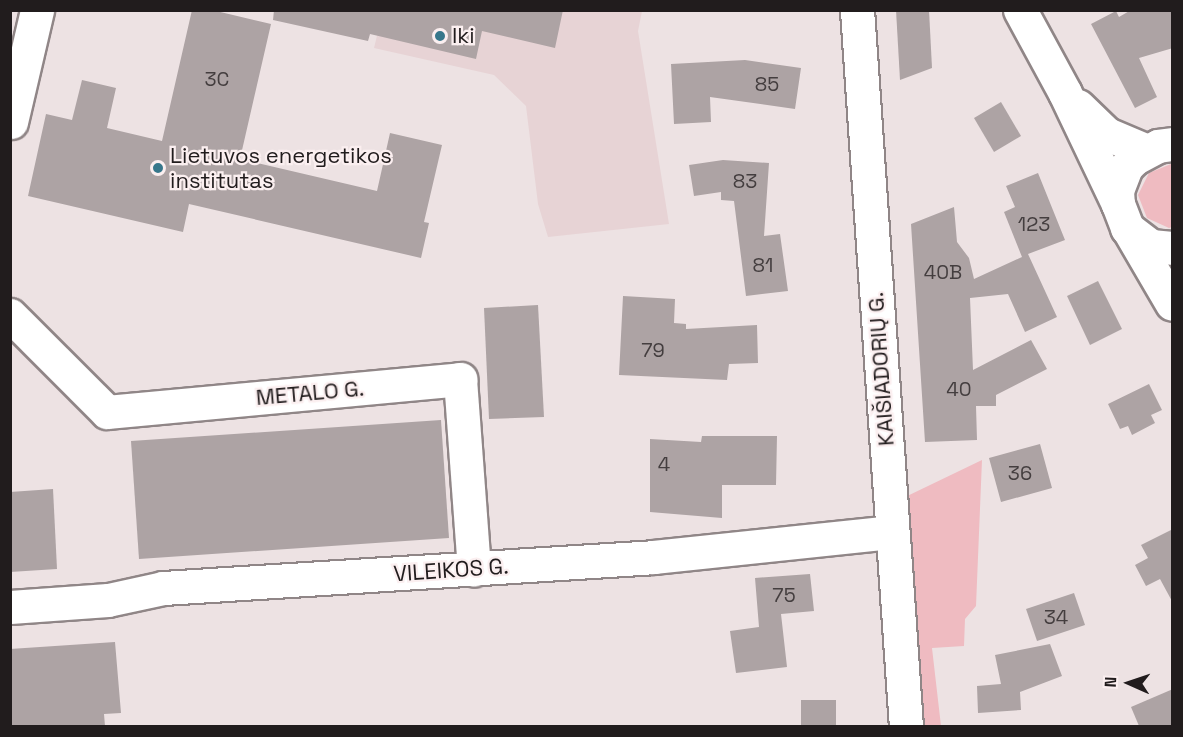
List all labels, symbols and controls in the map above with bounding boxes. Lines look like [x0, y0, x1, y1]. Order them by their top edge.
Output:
place label: Iki [452, 23, 475, 49]
marker: Iki [433, 29, 447, 43]
house number: 3C [205, 67, 229, 91]
house number: 85 [755, 72, 779, 96]
place label: Lietuvos energetikos institutas [170, 142, 392, 194]
marker: Lietuvos energetikos institutas [151, 161, 165, 175]
house number: 83 [733, 169, 757, 193]
house number: 123 [1018, 212, 1050, 236]
house number: 81 [753, 253, 773, 277]
house number: 40B [924, 260, 962, 284]
street label: KAIŠIADORIŲ G. [862, 291, 900, 447]
house number: 79 [641, 338, 665, 362]
street label: METALO G. [255, 375, 365, 411]
house number: 40 [946, 377, 972, 401]
house number: 4 [658, 452, 670, 476]
house number: 36 [1008, 461, 1032, 485]
street label: VILEIKOS G. [392, 553, 510, 587]
house number: 75 [772, 583, 796, 607]
house number: 34 [1044, 605, 1068, 629]
north arrow [1099, 653, 1159, 713]
text: N [1100, 676, 1121, 688]

